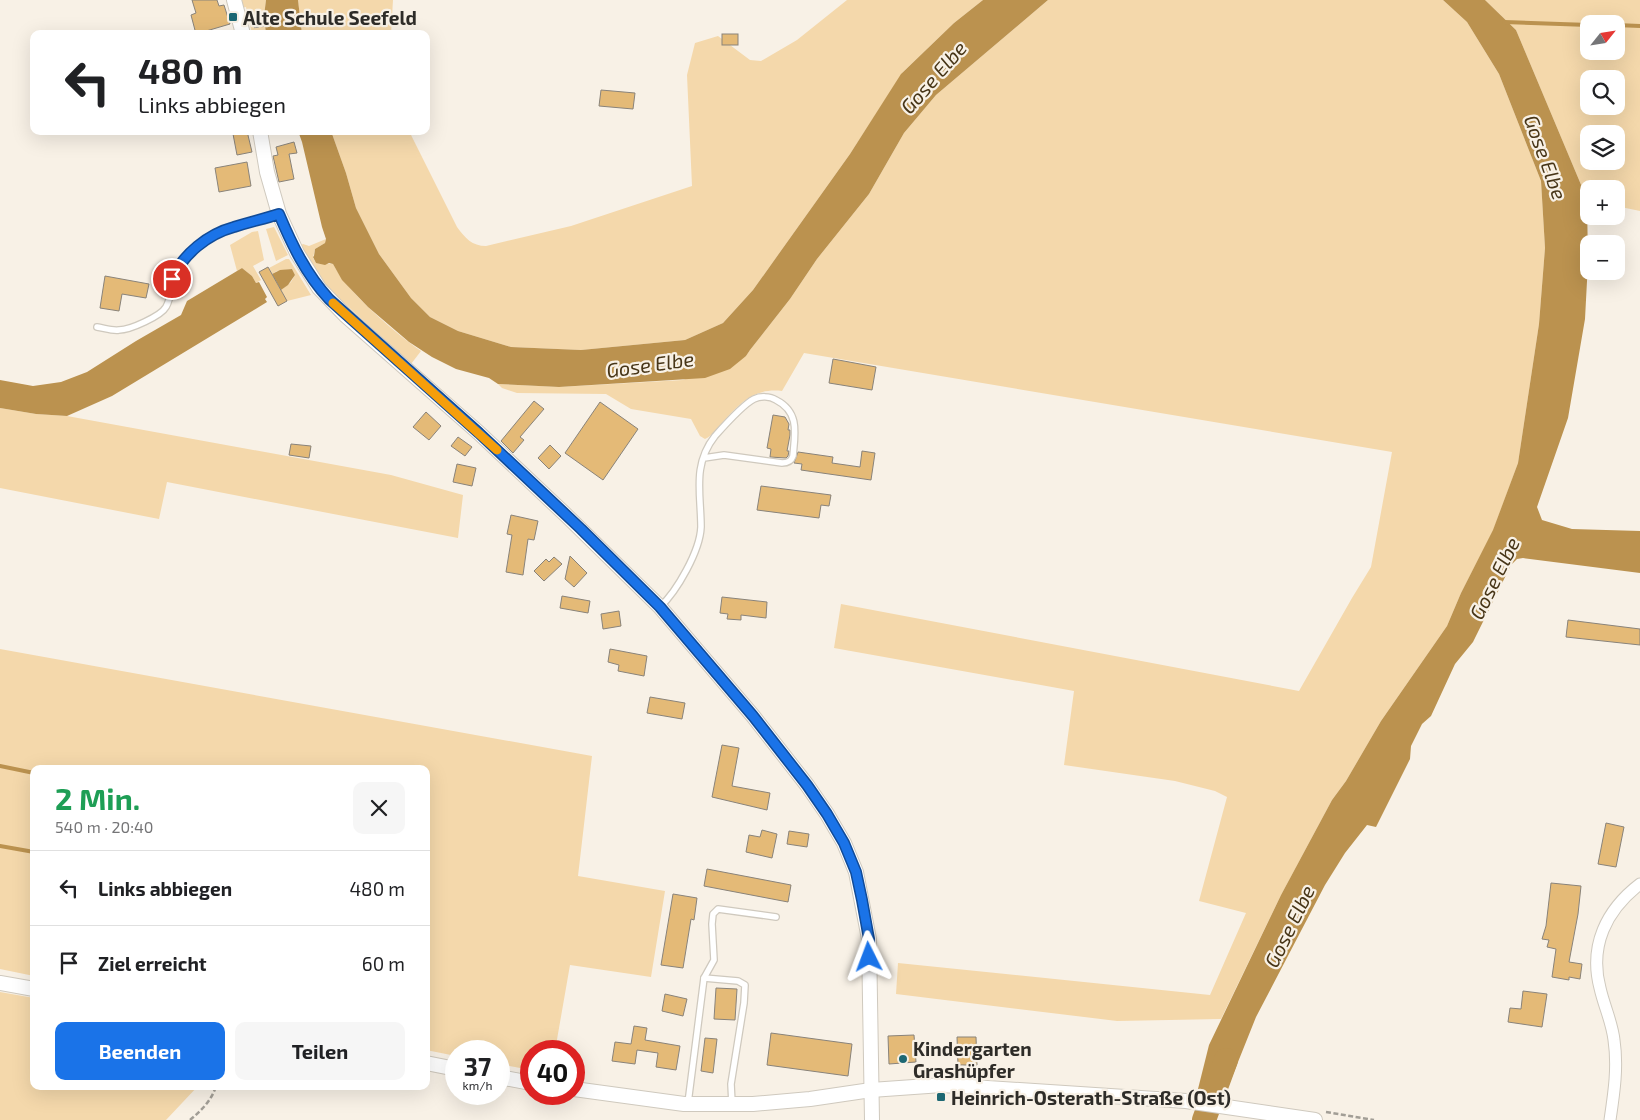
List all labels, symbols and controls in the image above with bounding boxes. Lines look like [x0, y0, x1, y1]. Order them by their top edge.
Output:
place label: Alte Schule Seefeld [243, 6, 417, 29]
marker: Alte Schule Seefeld [227, 11, 239, 23]
north arrow [1580, 15, 1625, 60]
map controls [1580, 15, 1625, 280]
water label: Gose Elbe [895, 36, 971, 118]
text: 480 m [138, 49, 243, 91]
icon: left [55, 50, 120, 115]
button: search [1580, 70, 1625, 115]
text: Links abbiegen [138, 91, 286, 117]
water label: Gose Elbe [1520, 111, 1572, 203]
button: layers [1580, 125, 1625, 170]
button: + [1580, 180, 1625, 225]
button: − [1580, 235, 1625, 280]
pin [151, 258, 193, 300]
icon: arrive [158, 265, 186, 293]
water label: Gose Elbe [605, 346, 696, 382]
water label: Gose Elbe [1464, 533, 1524, 623]
text: 2 Min. [55, 780, 140, 816]
button: close [353, 782, 405, 834]
text: 540 m · 20:40 [55, 817, 153, 836]
icon: left [55, 874, 83, 902]
text: Links abbiegen [98, 877, 232, 900]
text: 480 m [349, 877, 405, 900]
water label: Gose Elbe [1259, 881, 1319, 971]
position arrow [842, 930, 894, 982]
icon: arrive [55, 949, 83, 977]
text: Ziel erreicht [98, 952, 207, 975]
text: 60 m [362, 952, 405, 975]
button: Beenden [55, 1022, 225, 1080]
button: Teilen [235, 1022, 405, 1080]
place label: Kindergarten Grashüpfer [913, 1037, 1032, 1082]
speed limit sign: 40 [520, 1040, 585, 1105]
text: 37 [464, 1051, 491, 1081]
marker: Kindergarten Grashüpfer [897, 1053, 909, 1065]
text: km/h [463, 1078, 492, 1092]
place label: Heinrich-Osterath-Straße (Ost) [951, 1086, 1231, 1109]
marker: Heinrich-Osterath-Straße (Ost) [935, 1091, 947, 1103]

